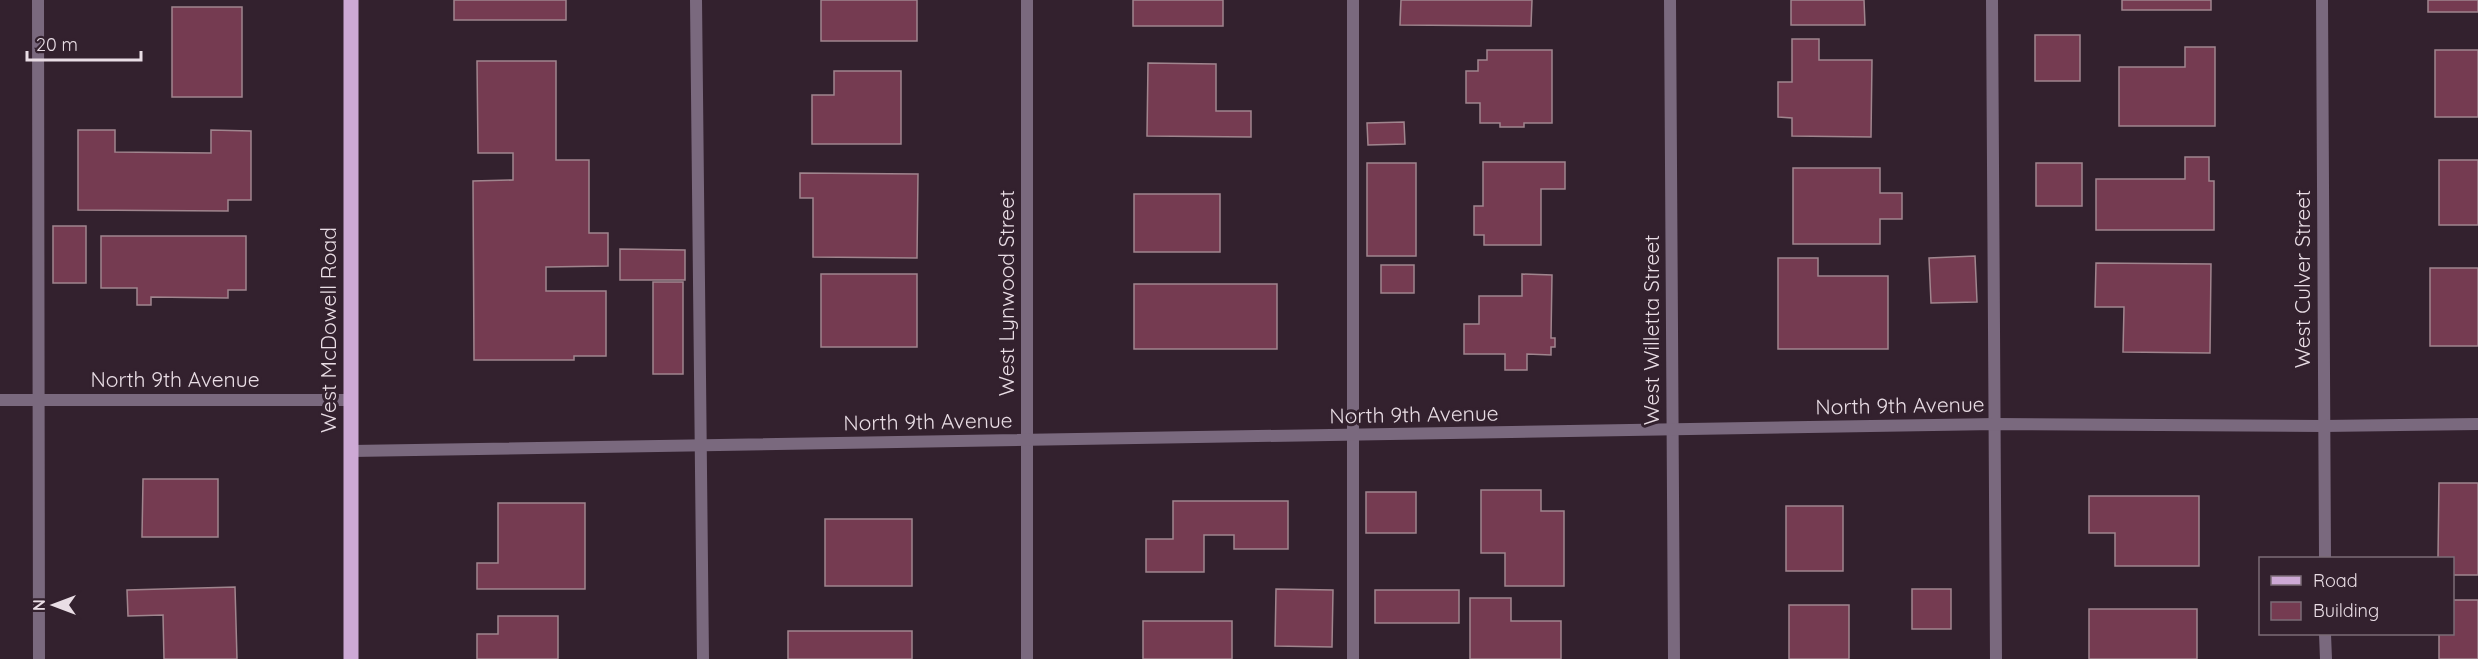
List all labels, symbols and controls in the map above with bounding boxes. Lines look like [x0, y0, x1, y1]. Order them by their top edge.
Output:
scale bar [27, 24, 141, 62]
text: 20 m [36, 33, 78, 56]
street label: West Lynwood Street [993, 190, 1019, 396]
street label: West Culver Street [2289, 190, 2315, 368]
street label: West McDowell Road [315, 227, 341, 433]
street label: West Willetta Street [1638, 235, 1664, 425]
street label: North 9th Avenue [90, 366, 260, 392]
street label: North 9th Avenue [1815, 391, 1985, 419]
street label: North 9th Avenue [1329, 400, 1499, 428]
street label: North 9th Avenue [843, 407, 1013, 435]
legend [2259, 557, 2454, 635]
text: Road [2313, 569, 2358, 592]
north arrow [24, 575, 84, 635]
text: N [29, 599, 49, 611]
text: Building [2313, 599, 2379, 622]

